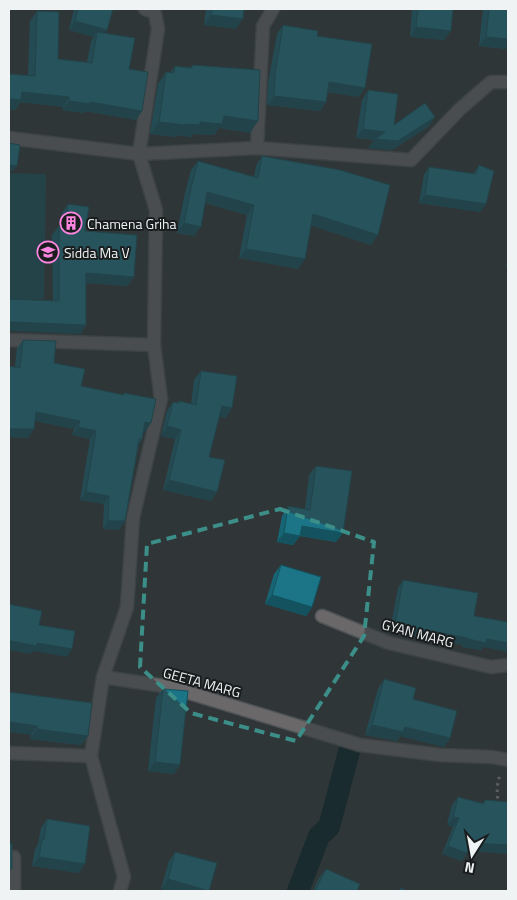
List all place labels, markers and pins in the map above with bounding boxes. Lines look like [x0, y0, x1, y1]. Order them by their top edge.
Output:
building icon: Chamena Griha [59, 211, 83, 235]
place label: Chamena Griha [87, 213, 177, 234]
school or university icon: Sidda Ma V [36, 240, 60, 264]
place label: Sidda Ma V [64, 242, 130, 263]

